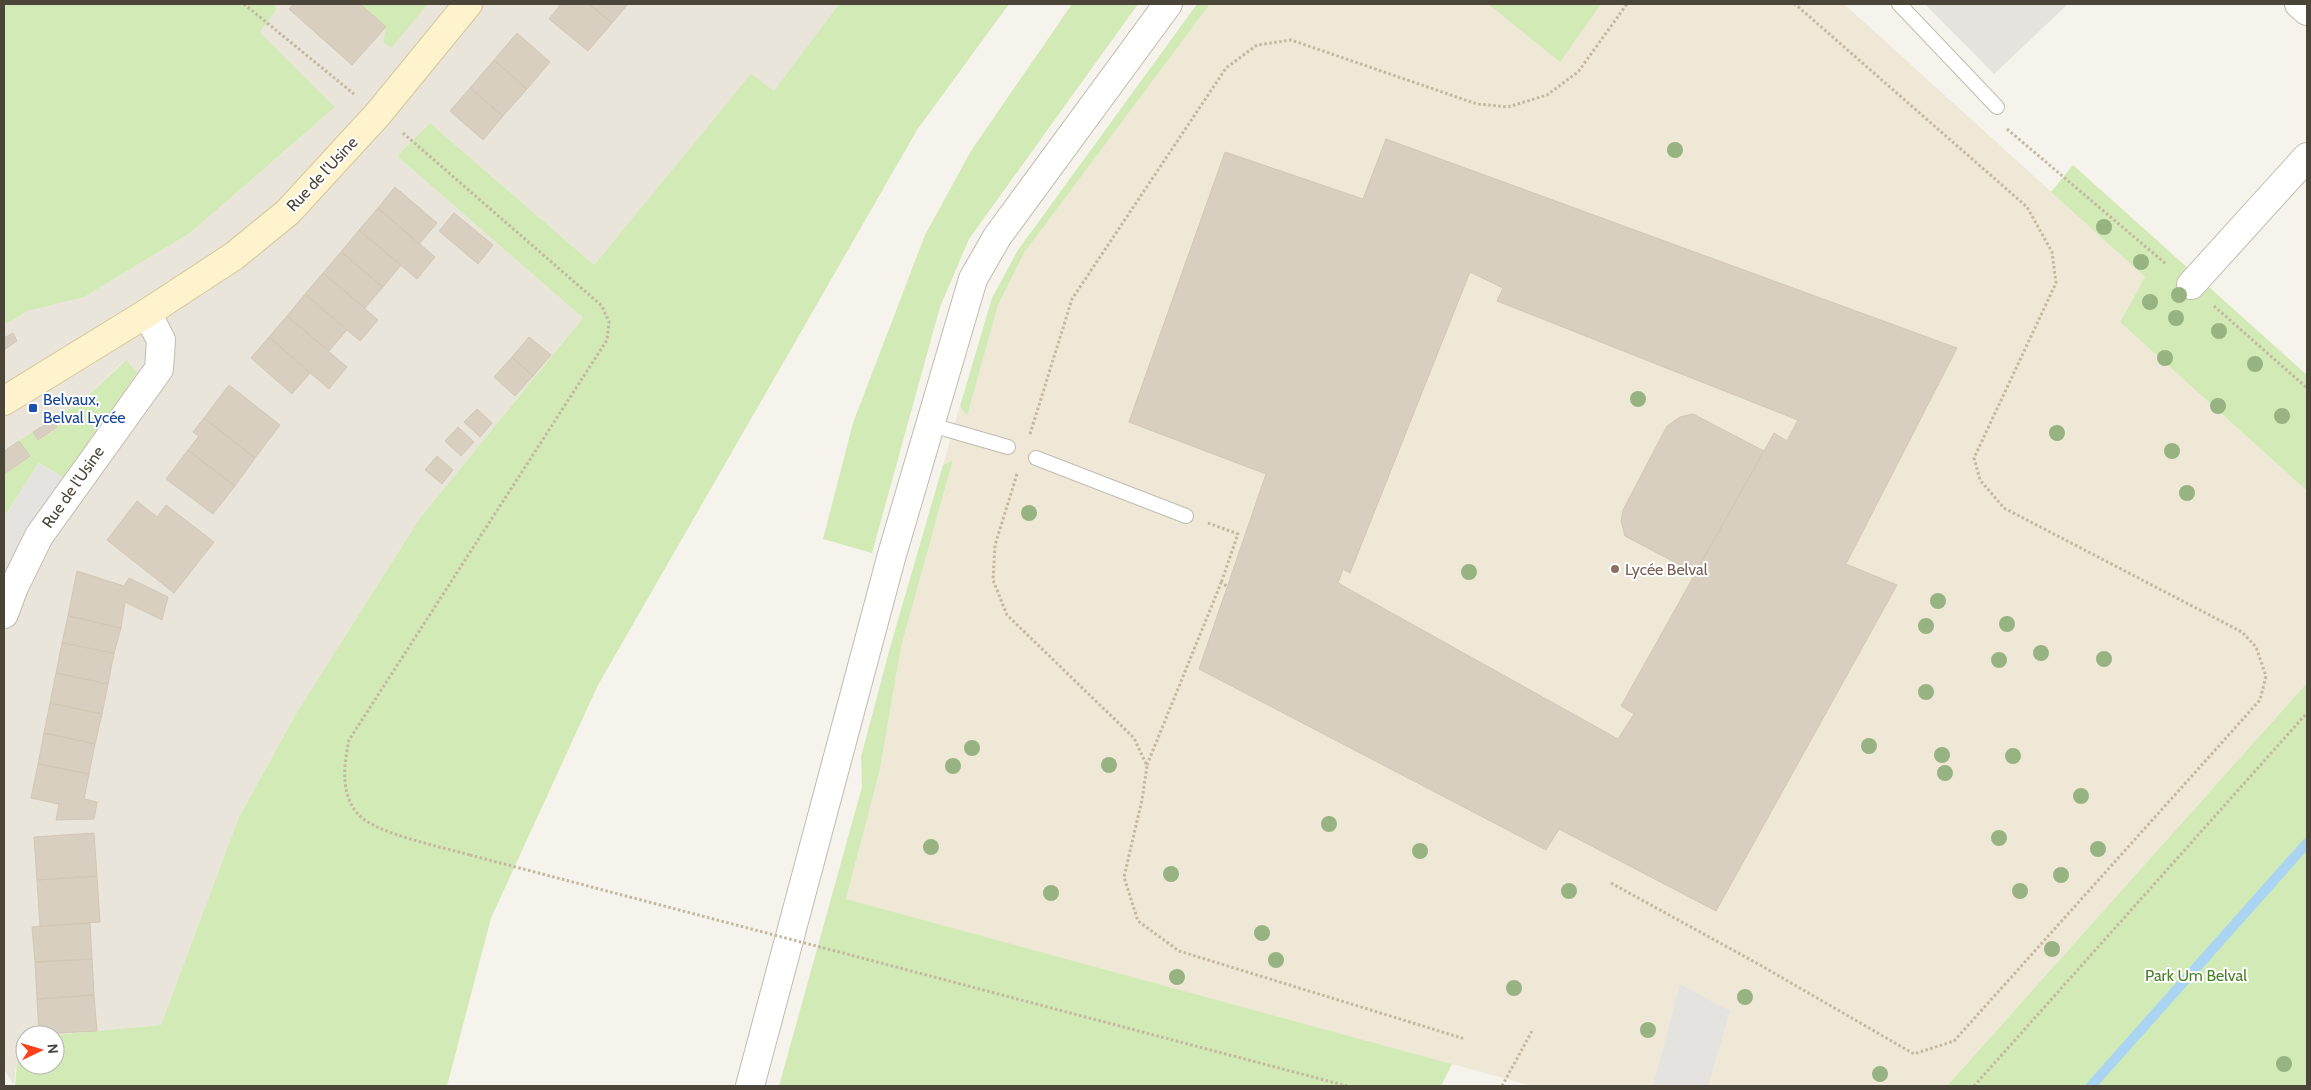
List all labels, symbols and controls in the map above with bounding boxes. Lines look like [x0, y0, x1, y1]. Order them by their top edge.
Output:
street label: Rue de l'Usine [283, 133, 361, 215]
place label: Belvaux, Belval Lycée [43, 390, 126, 427]
marker: Belvaux, Belval Lycée [27, 402, 39, 414]
street label: Rue de l'Usine [38, 443, 108, 531]
place label: Lycée Belval [1625, 560, 1708, 579]
marker: Lycée Belval [1609, 563, 1621, 575]
park label: Park Um Belval [2145, 966, 2247, 985]
north arrow [15, 1025, 65, 1075]
text: N [44, 1043, 62, 1055]

